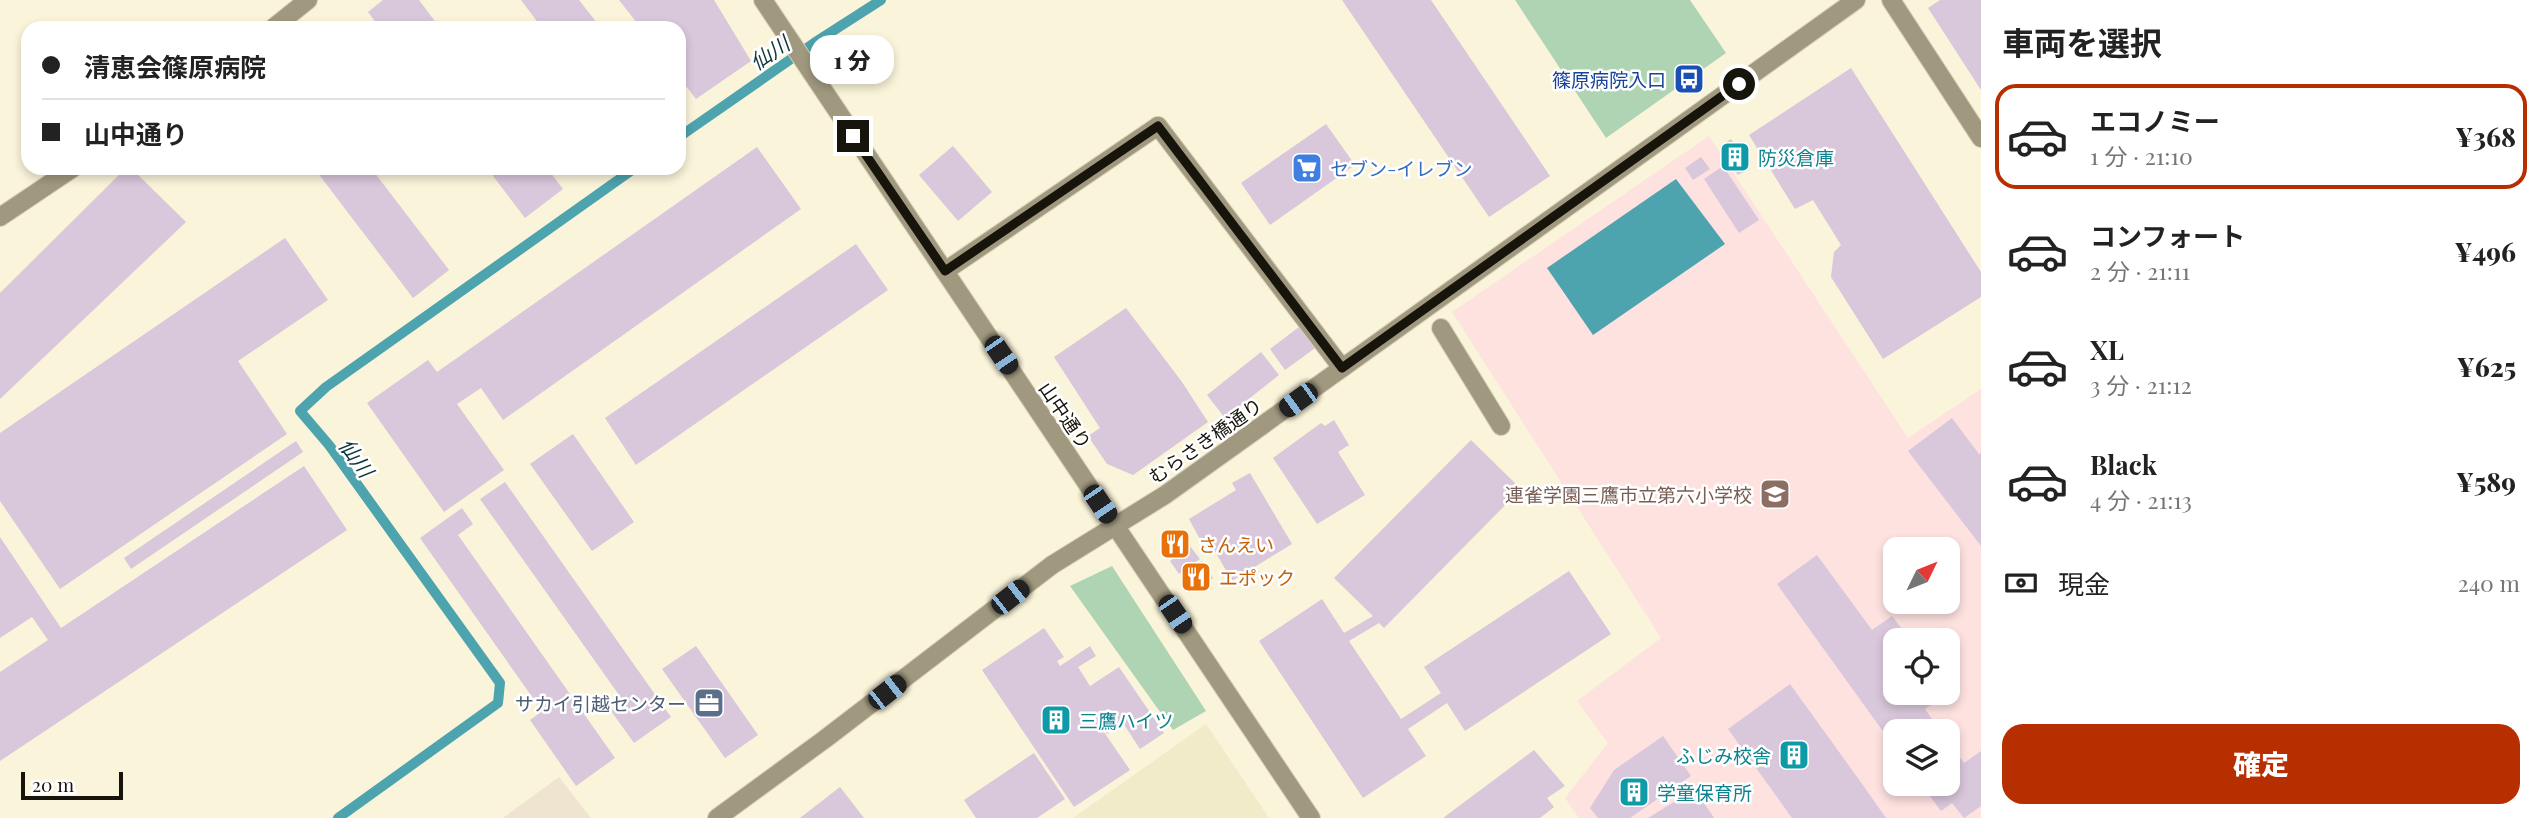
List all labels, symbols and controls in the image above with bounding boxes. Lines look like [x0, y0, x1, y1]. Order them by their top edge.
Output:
text: 車両を選択 [2002, 20, 2162, 63]
water label: 仙川 [744, 28, 796, 75]
callout: 1 分 [811, 34, 895, 83]
text: 1 分 [833, 44, 871, 75]
text: 清恵会篠原病院 [84, 49, 266, 84]
bus stop icon: 篠原病院入口 [1672, 62, 1706, 96]
place label: 篠原病院入口 [1552, 66, 1666, 92]
route start [1723, 68, 1755, 100]
text: エコノミー [2090, 103, 2220, 138]
icon: car [2006, 105, 2069, 168]
text: 山中通り [84, 116, 188, 151]
text: ¥368 [2455, 119, 2516, 154]
route end [837, 120, 869, 152]
building icon: 防災倉庫 [1718, 140, 1752, 174]
text: 1 分 · 21:10 [2090, 140, 2193, 171]
place label: 防災倉庫 [1758, 144, 1834, 170]
supermarket icon: セブン-イレブン [1290, 151, 1324, 185]
place label: セブン-イレブン [1330, 155, 1472, 181]
text: コンフォート [2090, 218, 2245, 253]
icon: car [2006, 220, 2069, 283]
text: ¥496 [2454, 234, 2516, 269]
text: 2 分 · 21:11 [2090, 255, 2190, 286]
car [981, 332, 1022, 378]
text: XL [2090, 332, 2124, 367]
icon: car [2006, 335, 2069, 398]
text: ¥625 [2457, 349, 2516, 384]
text: 3 分 · 21:12 [2090, 369, 2192, 400]
street label: 山中通り [1034, 376, 1098, 454]
car [1275, 379, 1322, 421]
street label: むらさき橋通り [1143, 391, 1267, 489]
water label: 仙川 [333, 432, 382, 484]
text: Black [2090, 447, 2157, 482]
icon: car [2006, 450, 2069, 513]
text: ¥589 [2456, 464, 2516, 499]
school or university icon: 連雀学園三鷹市立第六小学校 [1758, 477, 1792, 511]
car [1080, 481, 1121, 527]
place label: 連雀学園三鷹市立第六小学校 [1505, 481, 1752, 507]
text: 4 分 · 21:13 [2090, 484, 2192, 515]
restaurant icon: さんえい [1158, 527, 1192, 561]
place label: さんえい [1198, 531, 1274, 557]
north arrow [1883, 537, 1960, 614]
map controls [1883, 537, 1960, 796]
restaurant icon: エポック [1179, 560, 1213, 594]
place label: エポック [1219, 564, 1295, 590]
icon: cash [2002, 564, 2040, 602]
text: 現金 [2058, 566, 2110, 601]
text: 240 m [2458, 567, 2520, 598]
car [987, 576, 1034, 618]
car [1155, 591, 1196, 637]
button: locate [1883, 628, 1960, 705]
car [864, 671, 911, 713]
office icon: サカイ引越センター [692, 686, 726, 720]
place label: サカイ引越センター [515, 690, 686, 716]
building icon: 三鷹ハイツ [1039, 703, 1073, 737]
place label: 三鷹ハイツ [1079, 707, 1174, 733]
button: layers [1883, 719, 1960, 796]
button: 確定 [2002, 724, 2520, 804]
building icon: ふじみ校舎 [1777, 738, 1811, 772]
place label: ふじみ校舎 [1676, 742, 1771, 768]
scale bar [21, 769, 122, 801]
text: 20 m [32, 771, 74, 797]
building icon: 学童保育所 [1617, 775, 1651, 809]
place label: 学童保育所 [1657, 779, 1752, 805]

